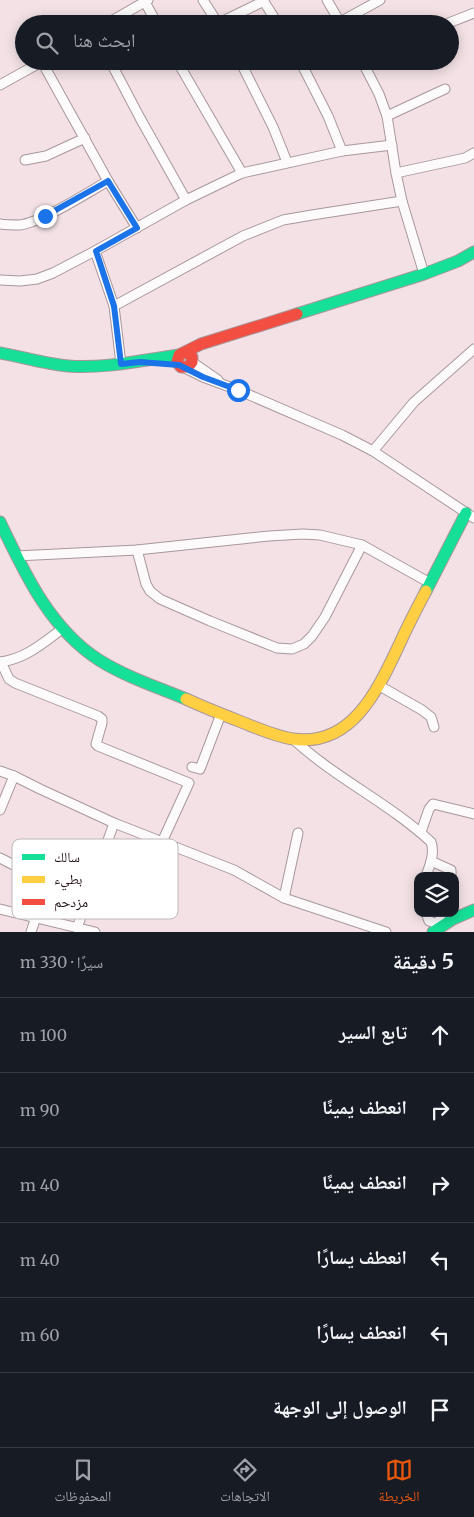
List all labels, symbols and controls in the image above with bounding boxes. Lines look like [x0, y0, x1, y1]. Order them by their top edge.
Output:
search box [15, 15, 459, 70]
text: ابحث هنا [73, 28, 135, 52]
icon: search [33, 29, 61, 57]
route end [34, 205, 57, 228]
route start [227, 379, 250, 402]
legend [12, 839, 178, 919]
text: سالك [54, 848, 80, 866]
text: بطيء [54, 870, 83, 891]
map controls [414, 872, 459, 917]
button: layers [414, 872, 459, 917]
text: مزدحم [54, 893, 88, 912]
text: 5 دقيقة [393, 948, 454, 975]
text: سيرًا · 330 m [20, 952, 103, 972]
text: تابع السير [339, 1020, 407, 1044]
icon: ahead [426, 1021, 454, 1049]
text: 100 m [20, 1025, 67, 1045]
text: انعطف يمينًا [322, 1095, 407, 1119]
icon: right [426, 1096, 454, 1124]
text: 90 m [20, 1100, 60, 1120]
text: انعطف يمينًا [322, 1170, 407, 1194]
icon: right [426, 1171, 454, 1199]
text: 40 m [20, 1175, 60, 1195]
text: انعطف يسارًا [316, 1245, 407, 1269]
icon: left [426, 1246, 454, 1274]
text: 40 m [20, 1250, 60, 1270]
text: انعطف يسارًا [316, 1320, 407, 1344]
icon: left [426, 1321, 454, 1349]
text: 60 m [20, 1325, 60, 1345]
text: الوصول إلى الوجهة [273, 1395, 407, 1419]
icon: arrive [426, 1396, 454, 1424]
tab: المحفوظات [54, 1456, 111, 1510]
tab: الاتجاهات [220, 1456, 270, 1510]
tab: الخريطة [378, 1456, 420, 1510]

